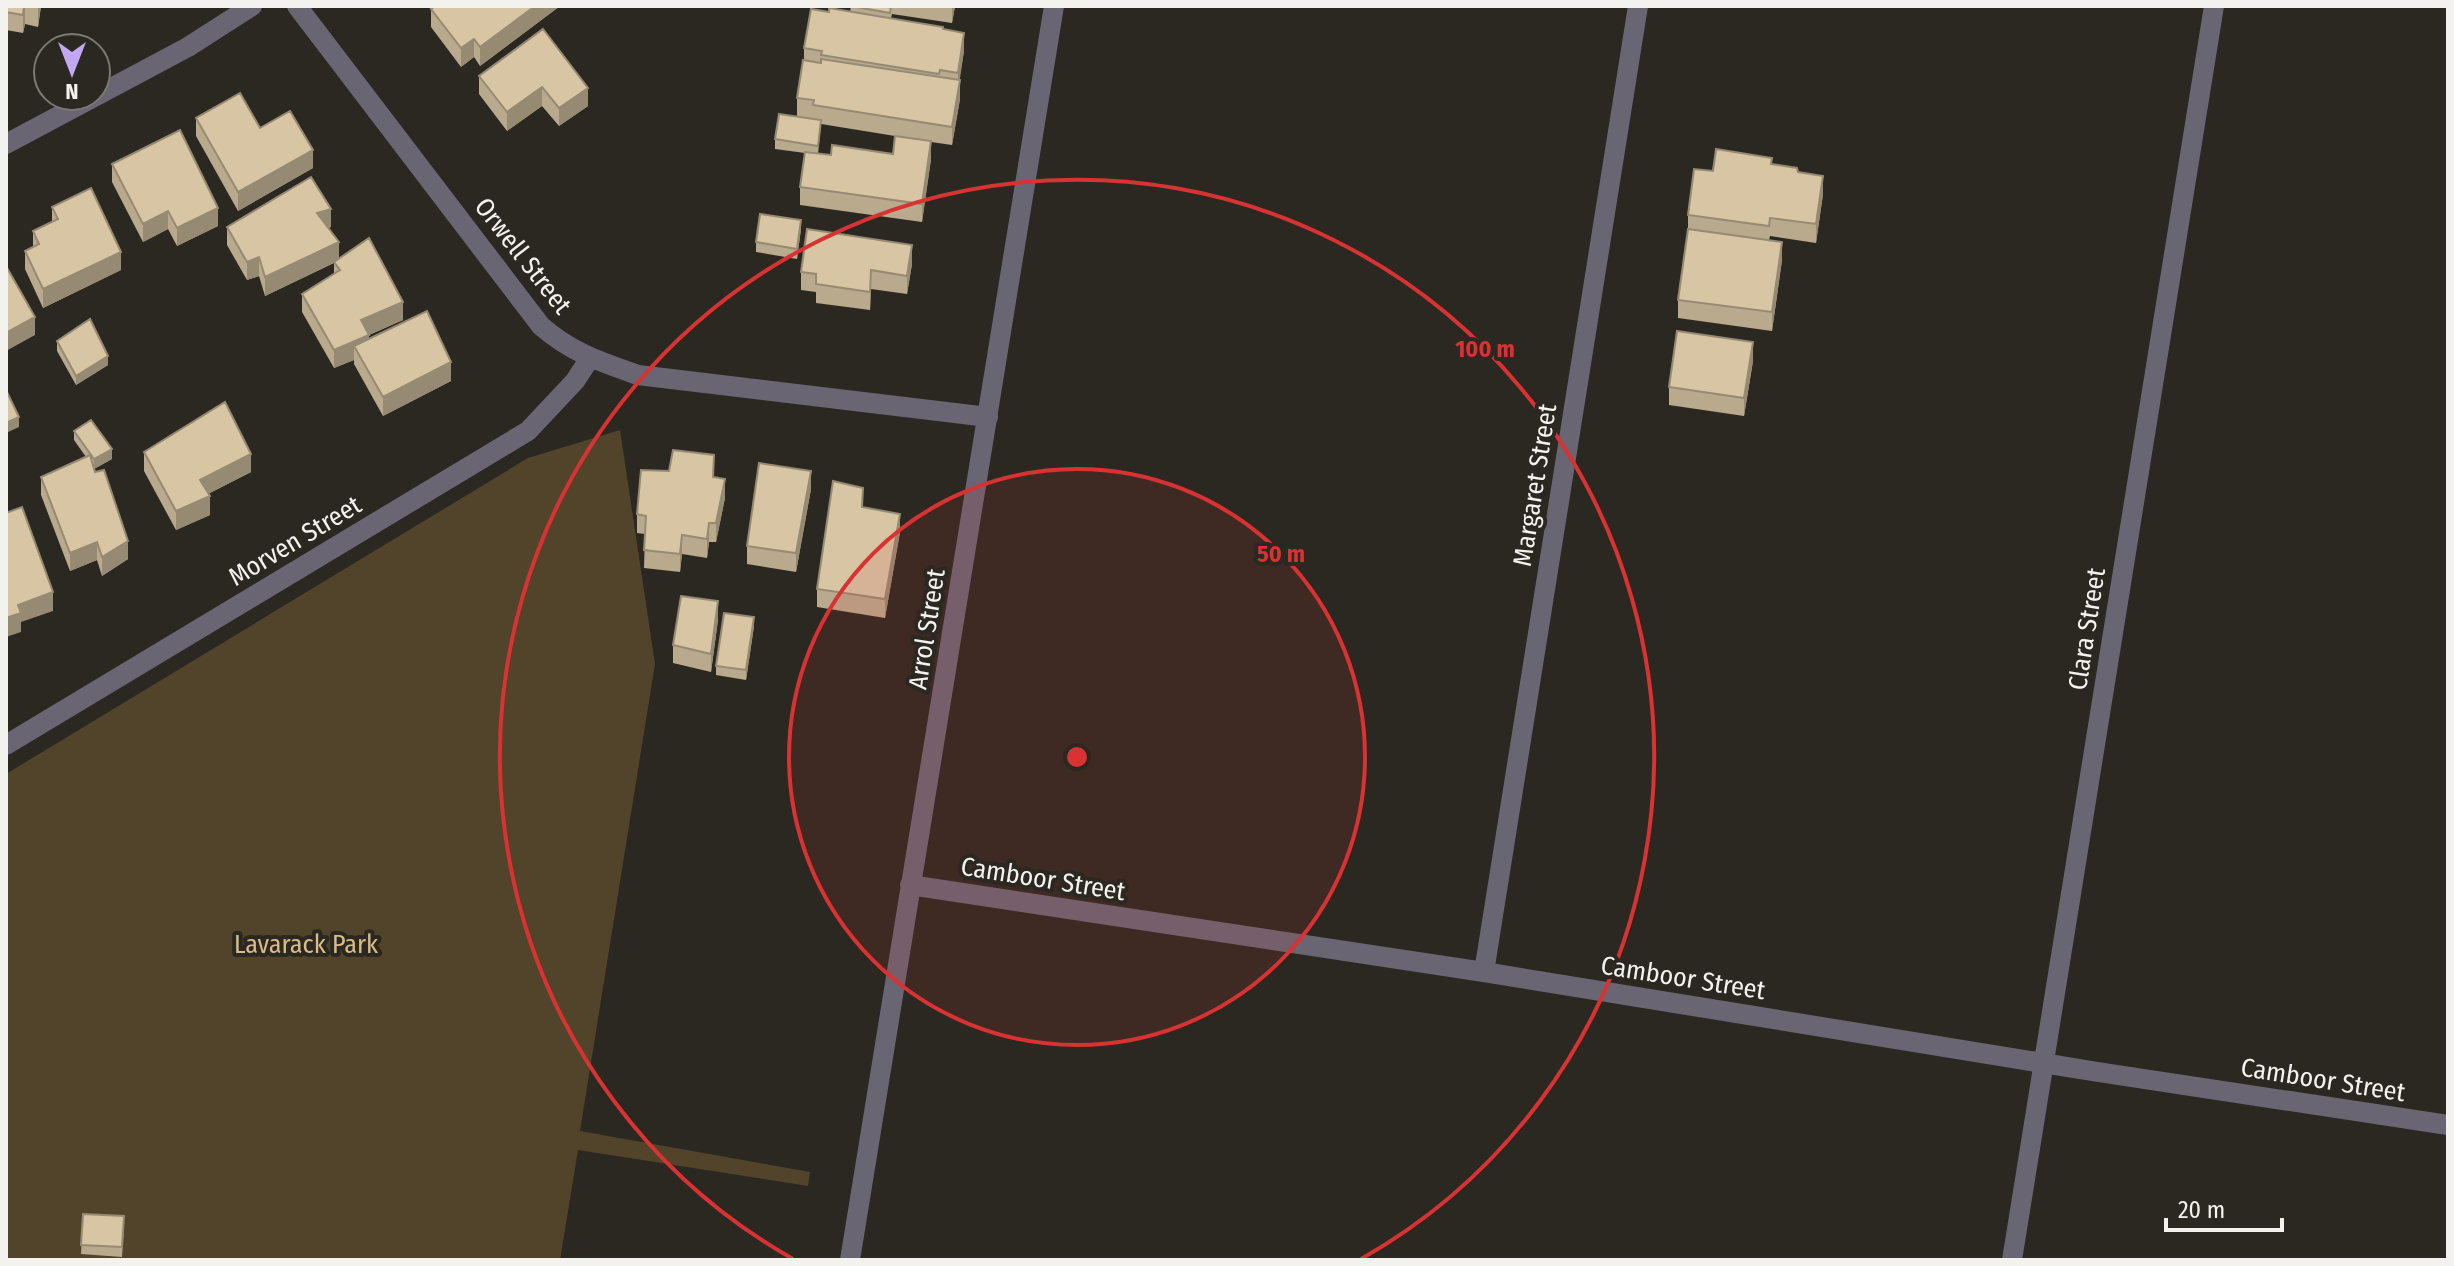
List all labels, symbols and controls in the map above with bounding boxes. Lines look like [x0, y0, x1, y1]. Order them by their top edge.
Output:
north arrow [32, 32, 112, 112]
text: N [65, 78, 79, 105]
street label: Orwell Street [468, 192, 578, 321]
text: 100 m [1455, 335, 1515, 363]
street label: Margaret Street [1507, 401, 1563, 568]
street label: Morven Street [223, 489, 367, 593]
text: 50 m [1257, 540, 1305, 568]
street label: Clara Street [2062, 565, 2112, 692]
street label: Arrol Street [902, 566, 952, 692]
centre of rings [1063, 743, 1091, 771]
street label: Camboor Street [959, 851, 1128, 907]
park label: Lavarack Park [234, 929, 379, 960]
street label: Camboor Street [1599, 950, 1768, 1006]
street label: Camboor Street [2239, 1052, 2408, 1108]
scale bar [2166, 1182, 2282, 1232]
text: 20 m [2178, 1196, 2225, 1224]

